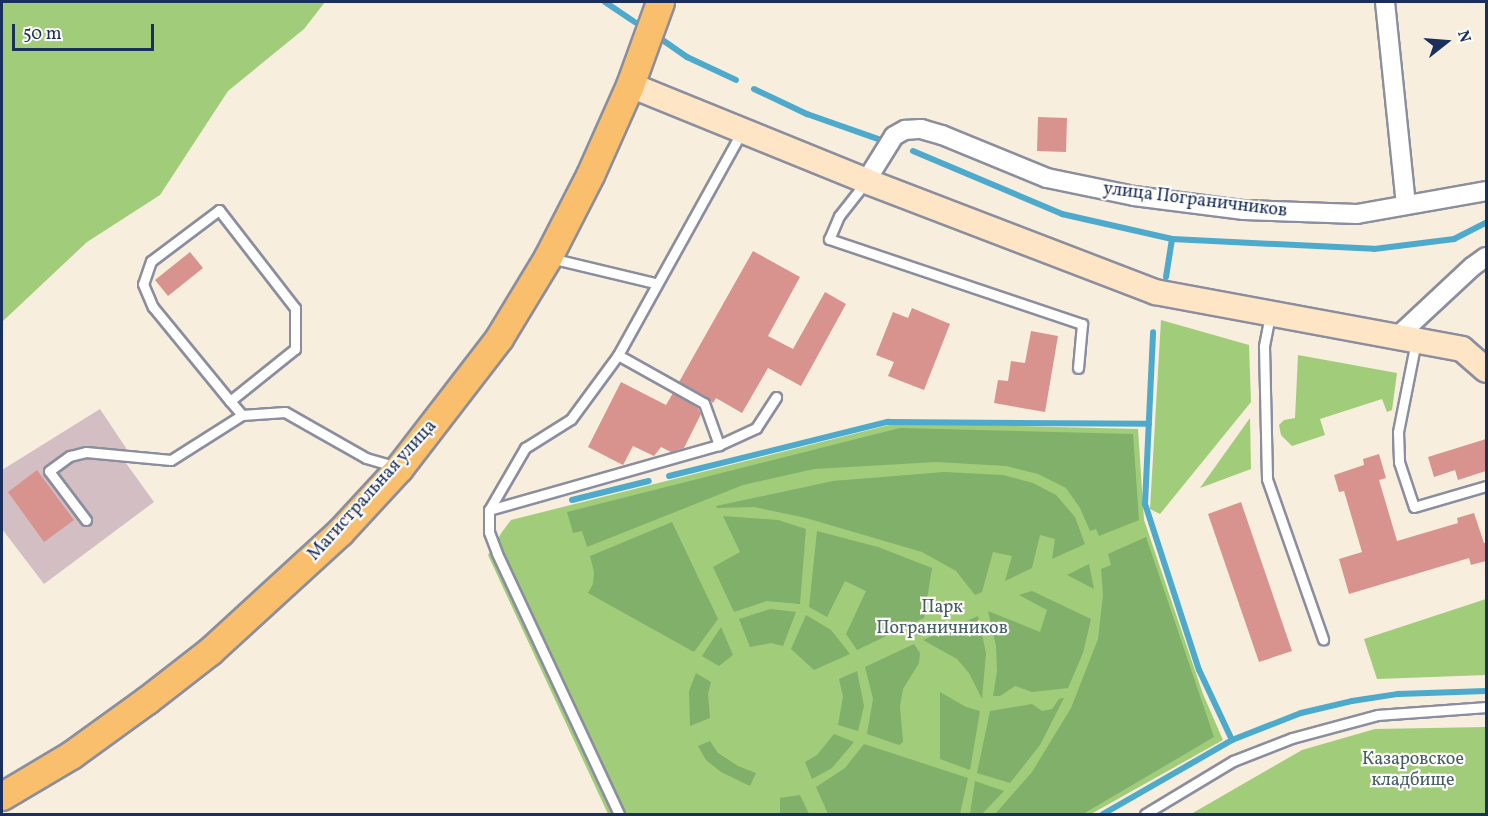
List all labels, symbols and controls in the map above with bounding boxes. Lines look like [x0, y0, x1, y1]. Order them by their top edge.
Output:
scale bar [15, 12, 158, 50]
north arrow [1416, 12, 1476, 72]
text: 50 m [23, 22, 62, 47]
text: N [1451, 28, 1475, 46]
street label: улица Пограничников [1102, 179, 1288, 223]
street label: Магистральная улица [304, 416, 442, 566]
park label: Парк Пограничников [876, 598, 1008, 640]
park label: Казаровское кладбище [1362, 750, 1464, 792]

